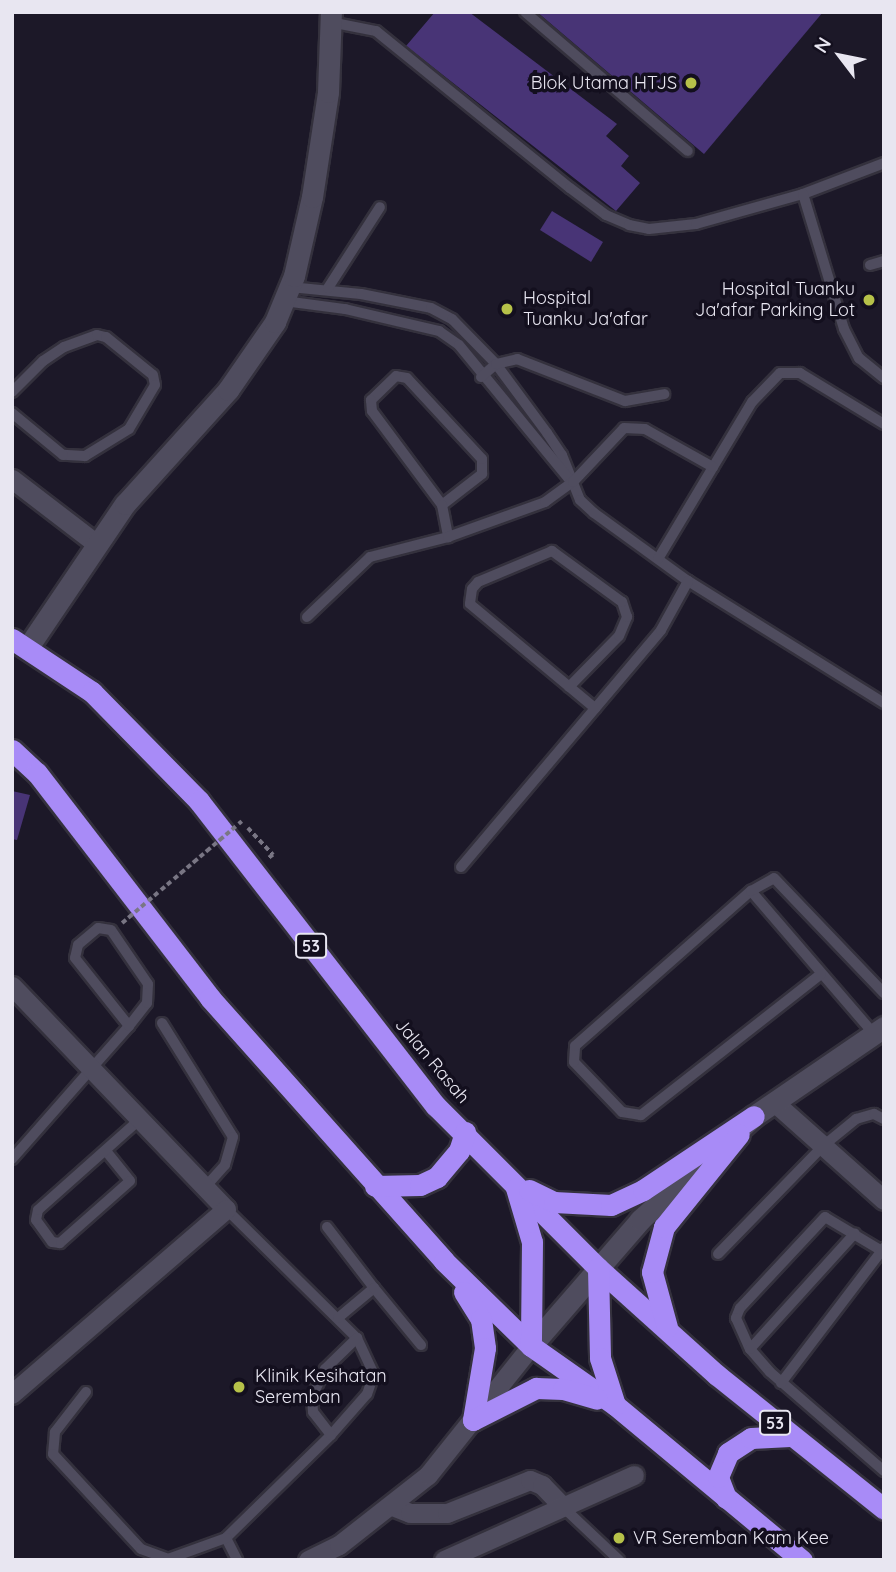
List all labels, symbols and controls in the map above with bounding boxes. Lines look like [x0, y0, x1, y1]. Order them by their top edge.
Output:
north arrow [805, 21, 875, 91]
text: N [808, 33, 836, 57]
place label: Blok Utama HTJS [531, 72, 677, 94]
marker: Blok Utama HTJS [683, 75, 699, 91]
place label: Hospital Tuanku Ja'afar Parking Lot [695, 279, 855, 322]
place label: Hospital Tuanku Ja'afar [523, 288, 648, 330]
marker: Hospital Tuanku Ja'afar Parking Lot [861, 292, 877, 308]
marker: Hospital Tuanku Ja'afar [497, 299, 517, 319]
road number: 53 [294, 934, 328, 958]
street label: Jalan Rasah [390, 1014, 474, 1108]
place label: Klinik Kesihatan Seremban [255, 1366, 387, 1408]
marker: Klinik Kesihatan Seremban [229, 1377, 249, 1397]
road number: 53 [758, 1410, 792, 1436]
place label: VR Seremban Kam Kee [633, 1527, 829, 1549]
marker: VR Seremban Kam Kee [611, 1530, 627, 1546]

